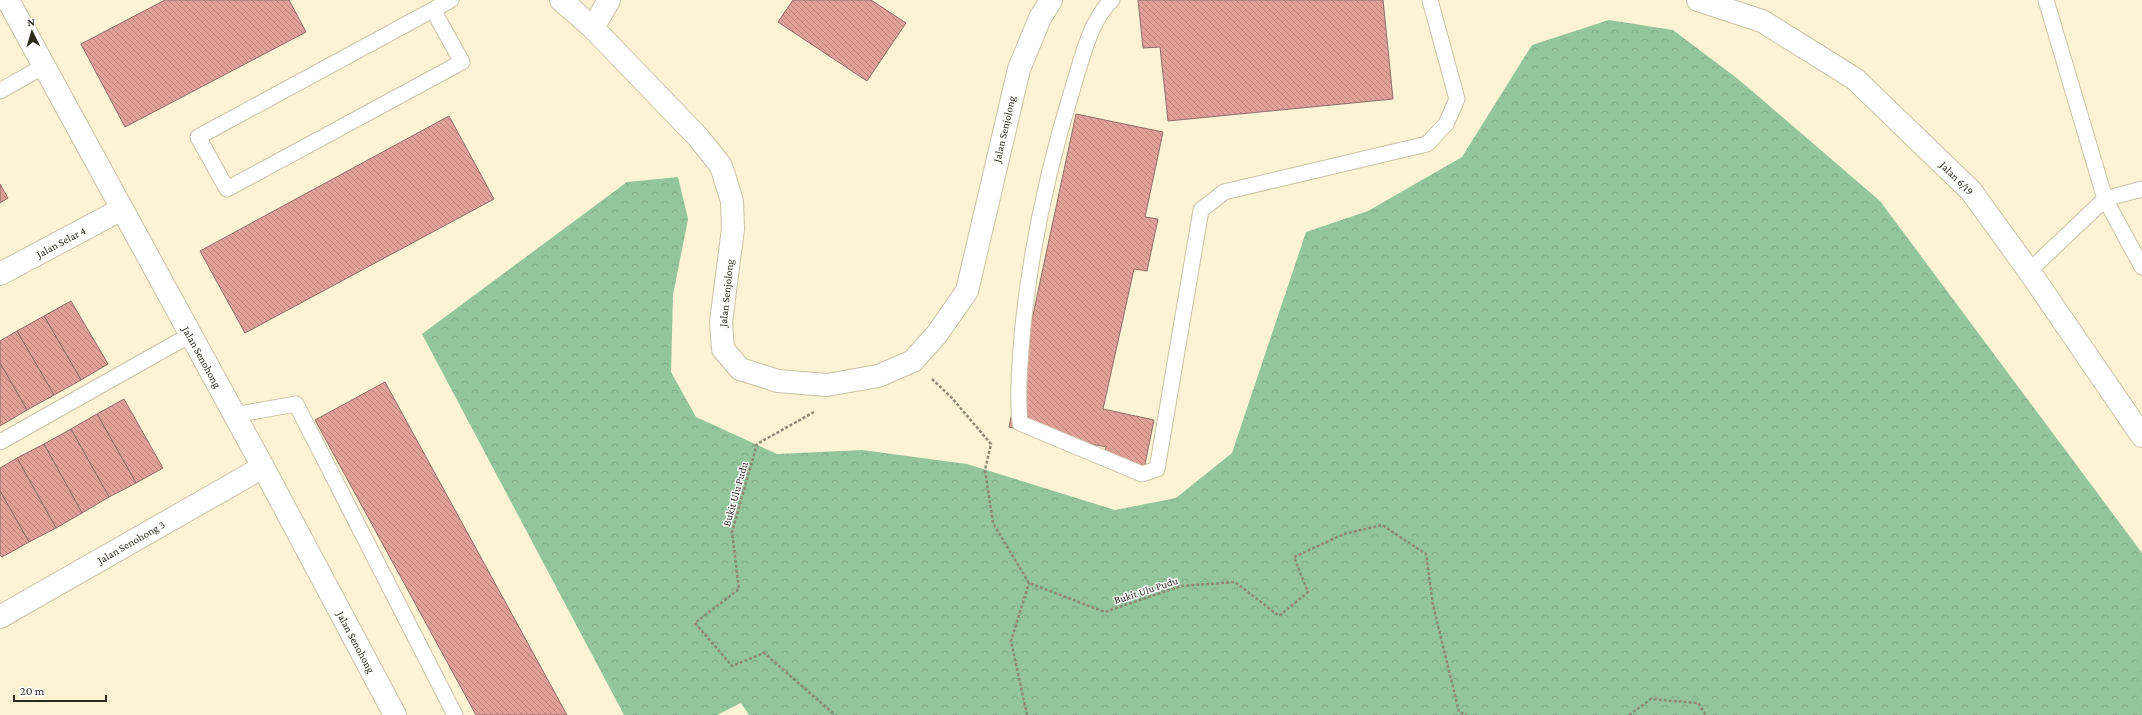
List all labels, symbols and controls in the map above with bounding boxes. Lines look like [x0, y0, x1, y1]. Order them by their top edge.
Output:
north arrow [12, 12, 52, 52]
text: N [27, 16, 36, 28]
street label: Jalan Senjolong [990, 94, 1019, 165]
street label: Jalan 6/19 [1936, 158, 1976, 198]
street label: Jalan Selar 4 [34, 224, 88, 261]
street label: Jalan Senjolong [716, 258, 737, 329]
street label: Jalan Senohong [179, 323, 224, 391]
street label: Bukit Ulu Pudu [720, 460, 750, 528]
street label: Jalan Senohong 3 [94, 518, 167, 567]
street label: Bukit Ulu Pudu [1112, 574, 1180, 606]
street label: Jalan Senohong [333, 608, 378, 676]
scale bar [14, 677, 106, 703]
text: 20 m [20, 684, 45, 698]

